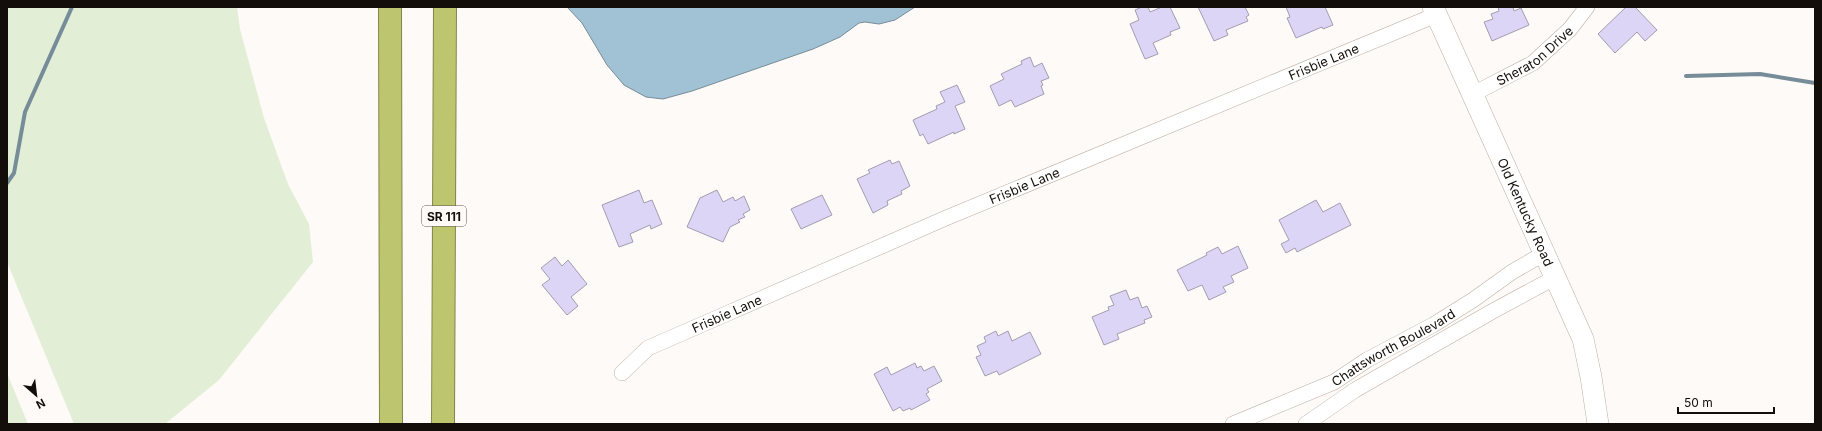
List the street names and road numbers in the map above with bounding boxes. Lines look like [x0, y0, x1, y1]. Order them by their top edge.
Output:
street label: Sheraton Drive [1494, 22, 1576, 89]
street label: Frisbie Lane [1286, 40, 1361, 83]
street label: Old Kentucky Road [1494, 155, 1557, 269]
street label: Frisbie Lane [987, 164, 1062, 207]
road number: SR 111 [422, 206, 466, 226]
street label: Frisbie Lane [689, 291, 764, 336]
street label: Chattsworth Boulevard [1328, 305, 1458, 389]

